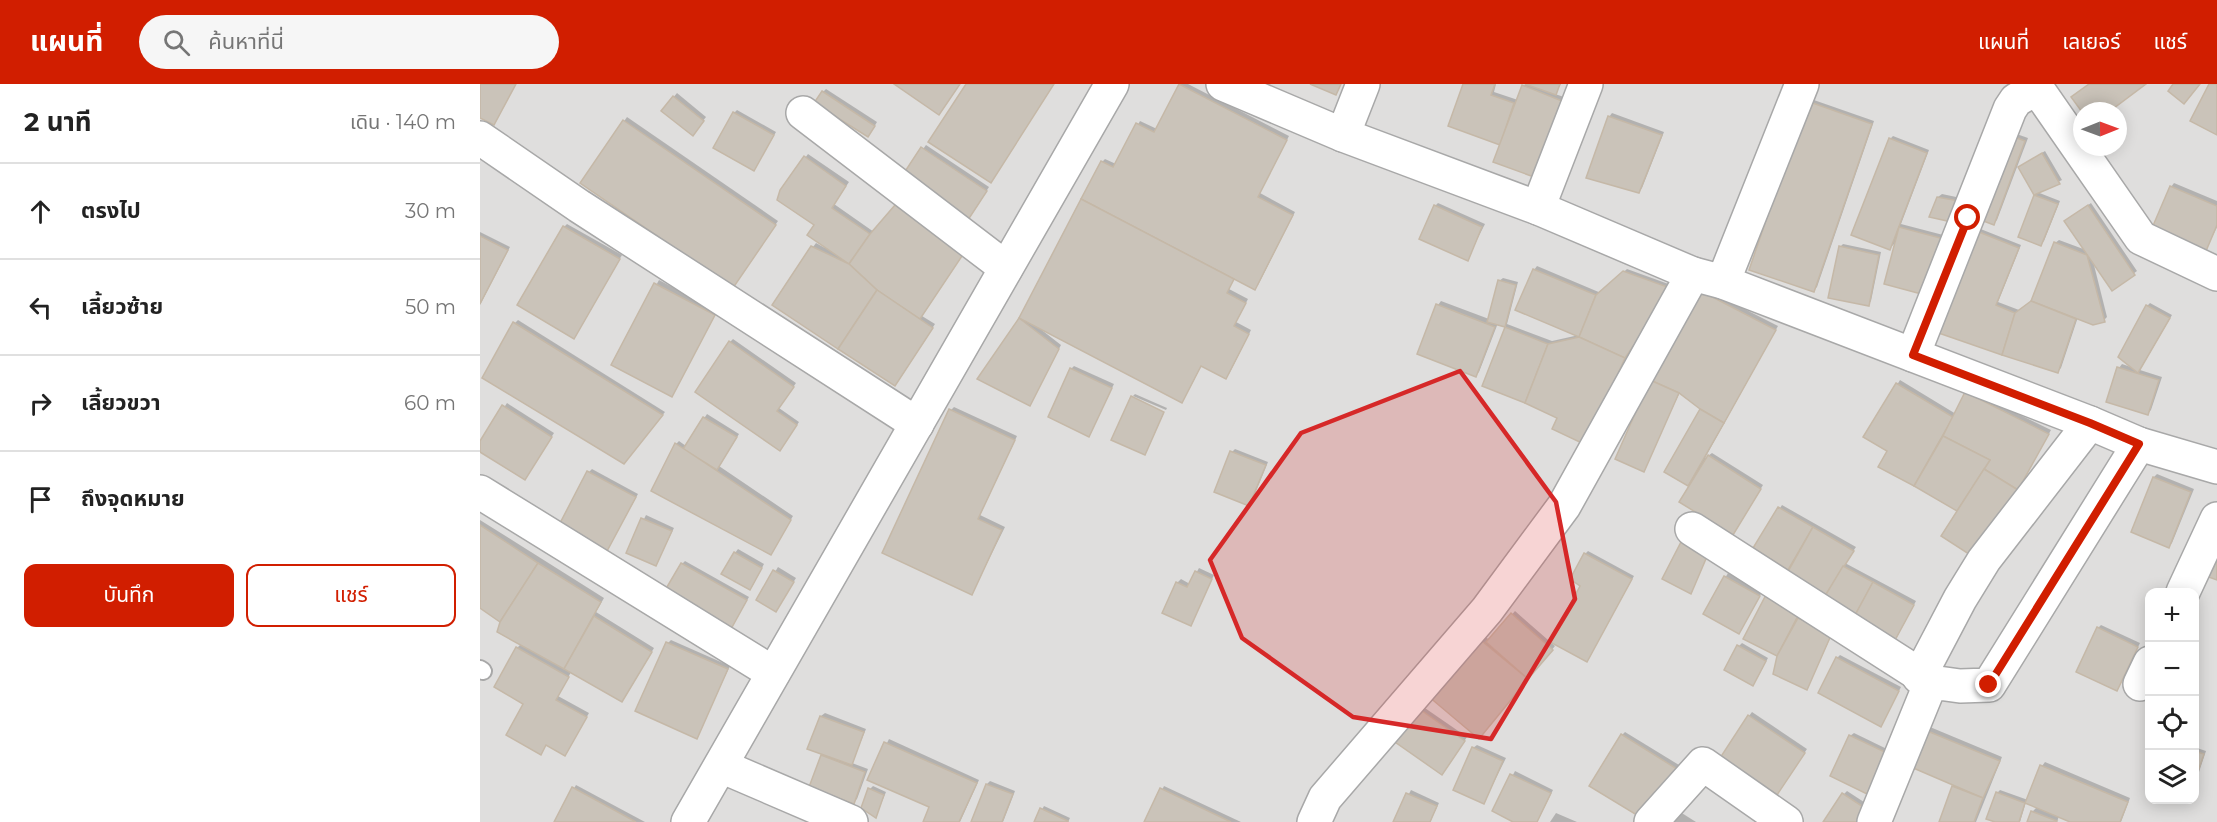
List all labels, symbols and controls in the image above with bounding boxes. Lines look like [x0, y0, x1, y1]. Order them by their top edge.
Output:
search box [139, 15, 559, 69]
text: แผนที่ [30, 24, 103, 58]
icon: search [160, 26, 193, 59]
text: ค้นหาที่นี่ [208, 28, 284, 55]
text: แผนที่ [1978, 29, 2029, 54]
text: เลเยอร์ [2062, 29, 2121, 54]
text: แชร์ [2154, 29, 2187, 54]
north arrow [2073, 102, 2127, 156]
text: 2 นาที [24, 106, 92, 138]
text: เดิน · 140 m [350, 110, 456, 134]
icon: ahead [24, 195, 57, 228]
text: ตรงไป [81, 197, 141, 224]
text: 30 m [405, 199, 456, 223]
route start [1954, 204, 1980, 230]
icon: left [24, 291, 57, 324]
text: เลี้ยวซ้าย [81, 293, 163, 320]
text: 50 m [405, 295, 456, 319]
icon: right [24, 387, 57, 420]
text: เลี้ยวขวา [81, 389, 161, 416]
text: 60 m [404, 391, 456, 415]
icon: arrive [24, 483, 57, 516]
text: ถึงจุดหมาย [81, 485, 185, 512]
button: บันทึก [24, 564, 234, 627]
button: แชร์ [246, 564, 456, 627]
map controls [2145, 588, 2199, 804]
button: + [2145, 588, 2199, 642]
button: − [2145, 642, 2199, 696]
route end [1975, 671, 2001, 697]
button: locate [2145, 696, 2199, 750]
button: layers [2145, 750, 2199, 804]

